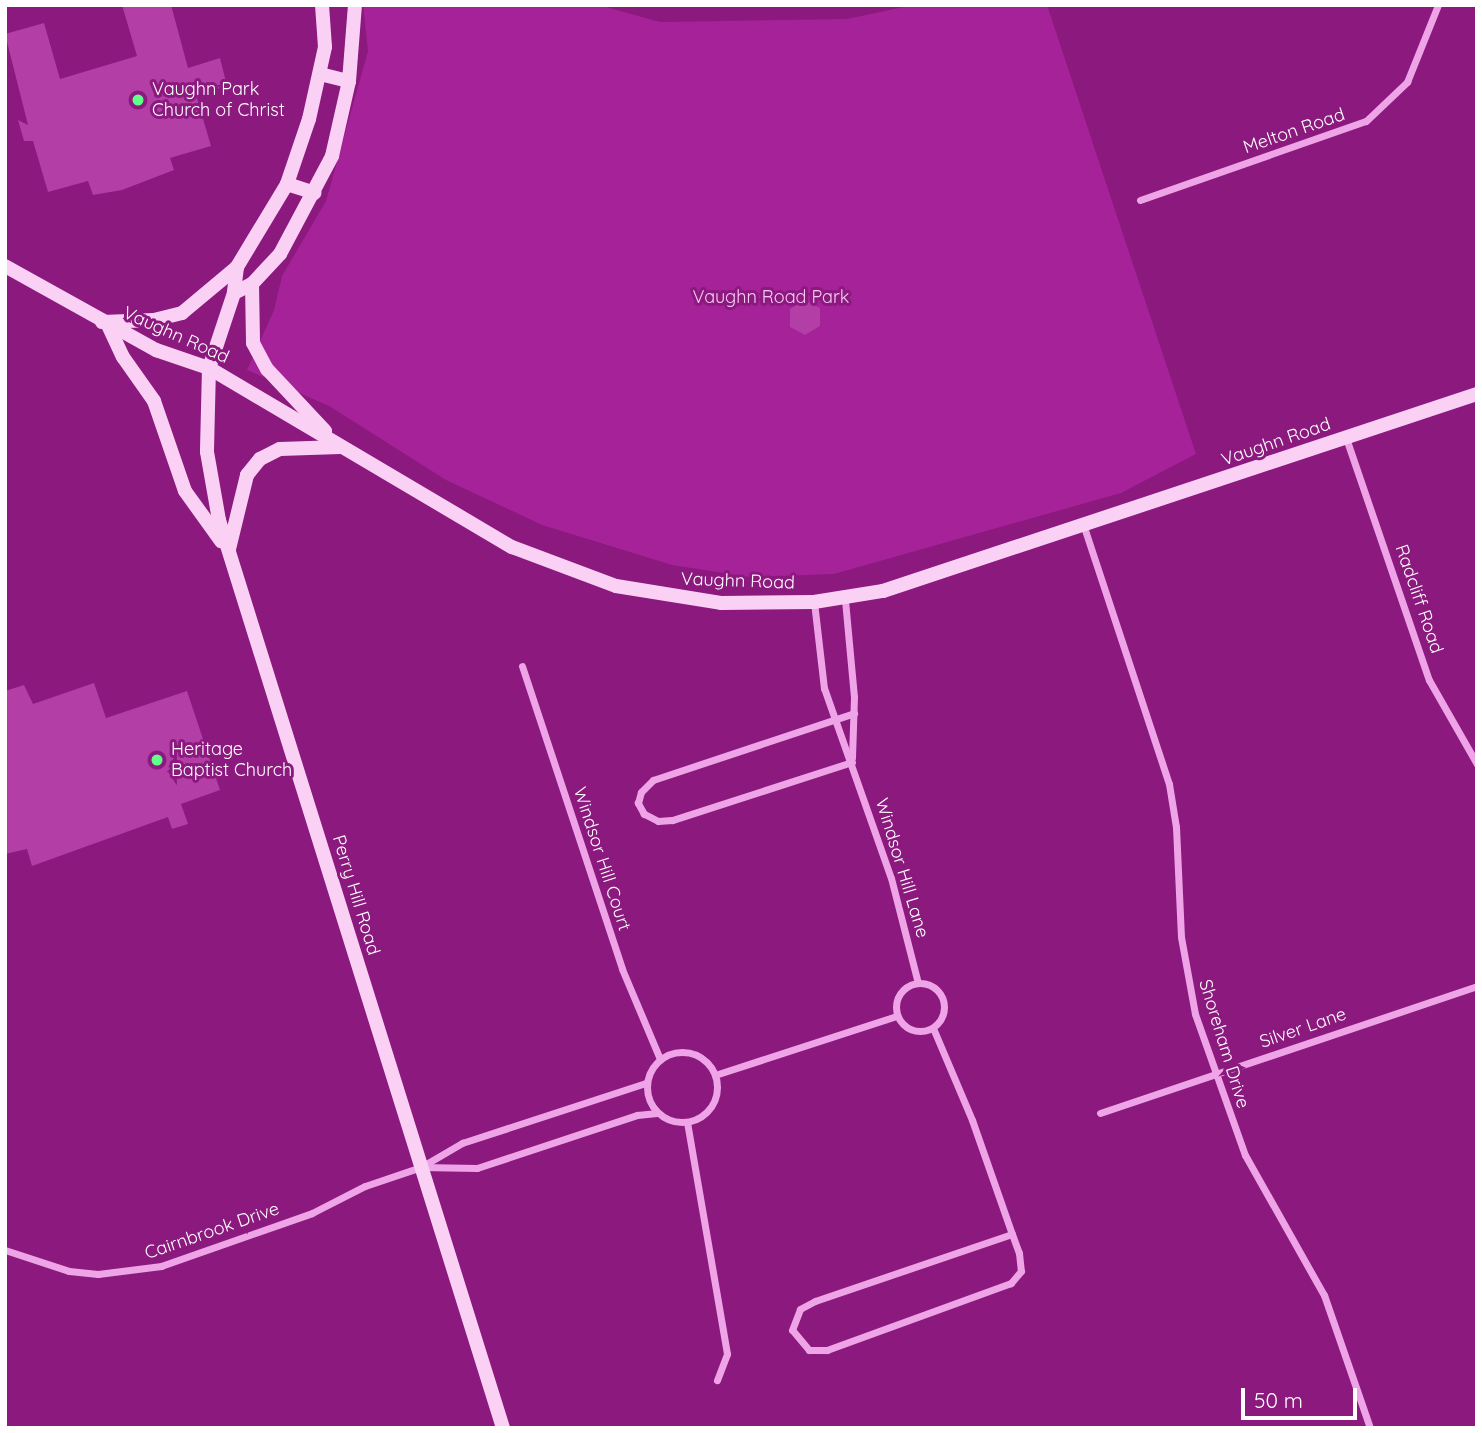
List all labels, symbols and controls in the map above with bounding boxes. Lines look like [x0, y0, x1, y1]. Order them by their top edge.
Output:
place label: Vaughn Park Church of Christ [152, 79, 285, 122]
marker: Vaughn Park Church of Christ [130, 92, 146, 108]
street label: Melton Road [1240, 104, 1348, 158]
park label: Vaughn Road Park [693, 286, 849, 308]
street label: Vaughn Road [120, 302, 232, 368]
street label: Vaughn Road [1219, 413, 1333, 471]
street label: Radcliff Road [1390, 542, 1448, 656]
street label: Vaughn Road [681, 568, 795, 594]
place label: Heritage Baptist Church [171, 739, 292, 782]
marker: Heritage Baptist Church [149, 752, 165, 768]
street label: Windsor Hill Court [569, 785, 635, 933]
street label: Windsor Hill Lane [871, 796, 933, 940]
street label: Perry Hill Road [327, 832, 385, 958]
street label: Shoreham Drive [1194, 977, 1254, 1111]
street label: Silver Lane [1257, 1003, 1349, 1053]
street label: Cairnbrook Drive [142, 1198, 282, 1264]
scale bar [1244, 1374, 1360, 1418]
text: 50 m [1254, 1387, 1303, 1413]

